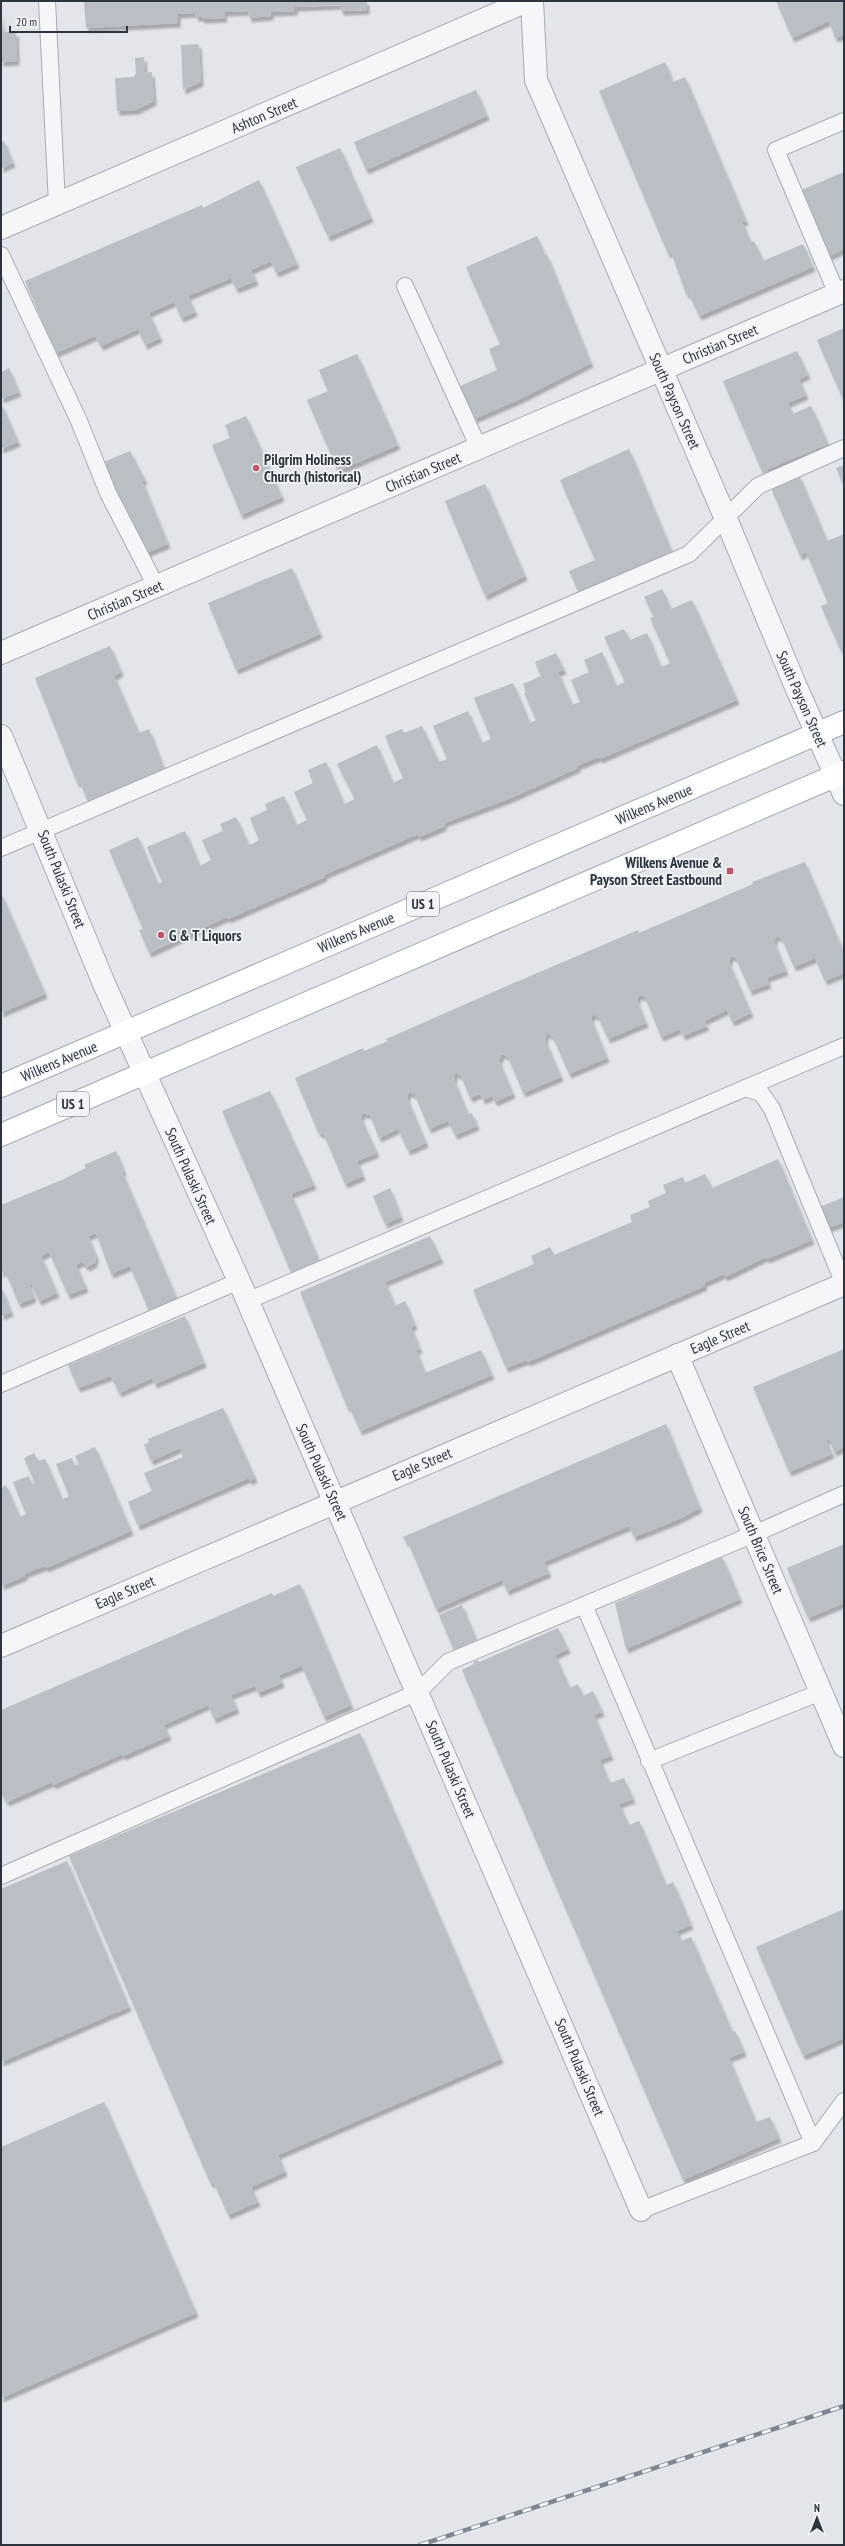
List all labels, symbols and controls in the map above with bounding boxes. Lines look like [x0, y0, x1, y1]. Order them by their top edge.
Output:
scale bar [10, 8, 127, 34]
text: 20 m [16, 14, 37, 29]
street label: Ashton Street [228, 93, 300, 137]
street label: Christian Street [679, 320, 761, 368]
street label: South Payson Street [645, 350, 705, 452]
street label: Christian Street [382, 448, 464, 496]
place label: Pilgrim Holiness Church (historical) [264, 450, 361, 486]
marker: Pilgrim Holiness Church (historical) [251, 463, 261, 473]
street label: Christian Street [84, 576, 166, 624]
street label: South Payson Street [772, 648, 832, 750]
street label: Wilkens Avenue [613, 779, 695, 829]
street label: South Pulaski Street [34, 827, 90, 931]
place label: Wilkens Avenue & Payson Street Eastbound [590, 853, 722, 889]
marker: Wilkens Avenue & Payson Street Eastbound [725, 866, 735, 876]
road number: US 1 [407, 892, 439, 916]
street label: Wilkens Avenue [315, 907, 397, 957]
place label: G & T Liquors [169, 926, 241, 945]
marker: G & T Liquors [156, 930, 166, 940]
street label: Wilkens Avenue [18, 1036, 100, 1086]
road number: US 1 [57, 1092, 89, 1116]
street label: South Pulaski Street [161, 1125, 221, 1227]
street label: Eagle Street [687, 1316, 753, 1358]
street label: South Pulaski Street [292, 1421, 352, 1523]
street label: Eagle Street [389, 1443, 455, 1485]
street label: South Brice Street [734, 1503, 788, 1597]
street label: Eagle Street [92, 1571, 158, 1613]
street label: South Pulaski Street [422, 1717, 480, 1821]
street label: South Pulaski Street [551, 2015, 609, 2119]
north arrow [797, 2498, 837, 2538]
text: N [814, 2501, 820, 2515]

